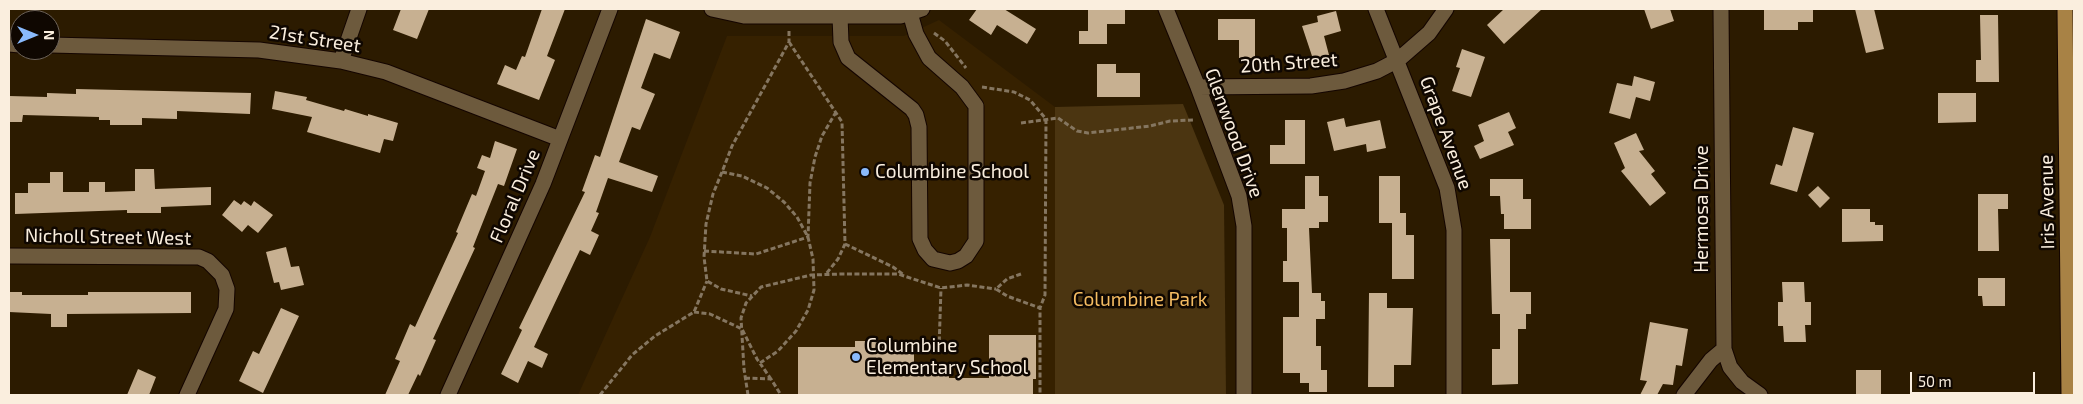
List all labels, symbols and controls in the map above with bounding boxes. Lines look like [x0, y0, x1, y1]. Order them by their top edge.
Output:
north arrow [10, 10, 60, 60]
street label: 21st Street [268, 21, 362, 57]
text: N [41, 30, 58, 40]
street label: 20th Street [1240, 48, 1338, 78]
street label: Glenwood Drive [1200, 65, 1268, 201]
street label: Grape Avenue [1415, 73, 1477, 193]
street label: Hermosa Drive [1691, 145, 1713, 273]
street label: Floral Drive [485, 146, 545, 246]
street label: Iris Avenue [2035, 154, 2059, 250]
place label: Columbine School [875, 161, 1029, 183]
marker: Columbine School [859, 166, 871, 178]
street label: Nicholl Street West [25, 224, 191, 250]
park label: Columbine Park [1073, 289, 1207, 311]
place label: Columbine Elementary School [866, 335, 1028, 379]
marker: Columbine Elementary School [850, 351, 862, 363]
scale bar [1913, 362, 2038, 394]
text: 50 m [1918, 372, 1952, 390]

